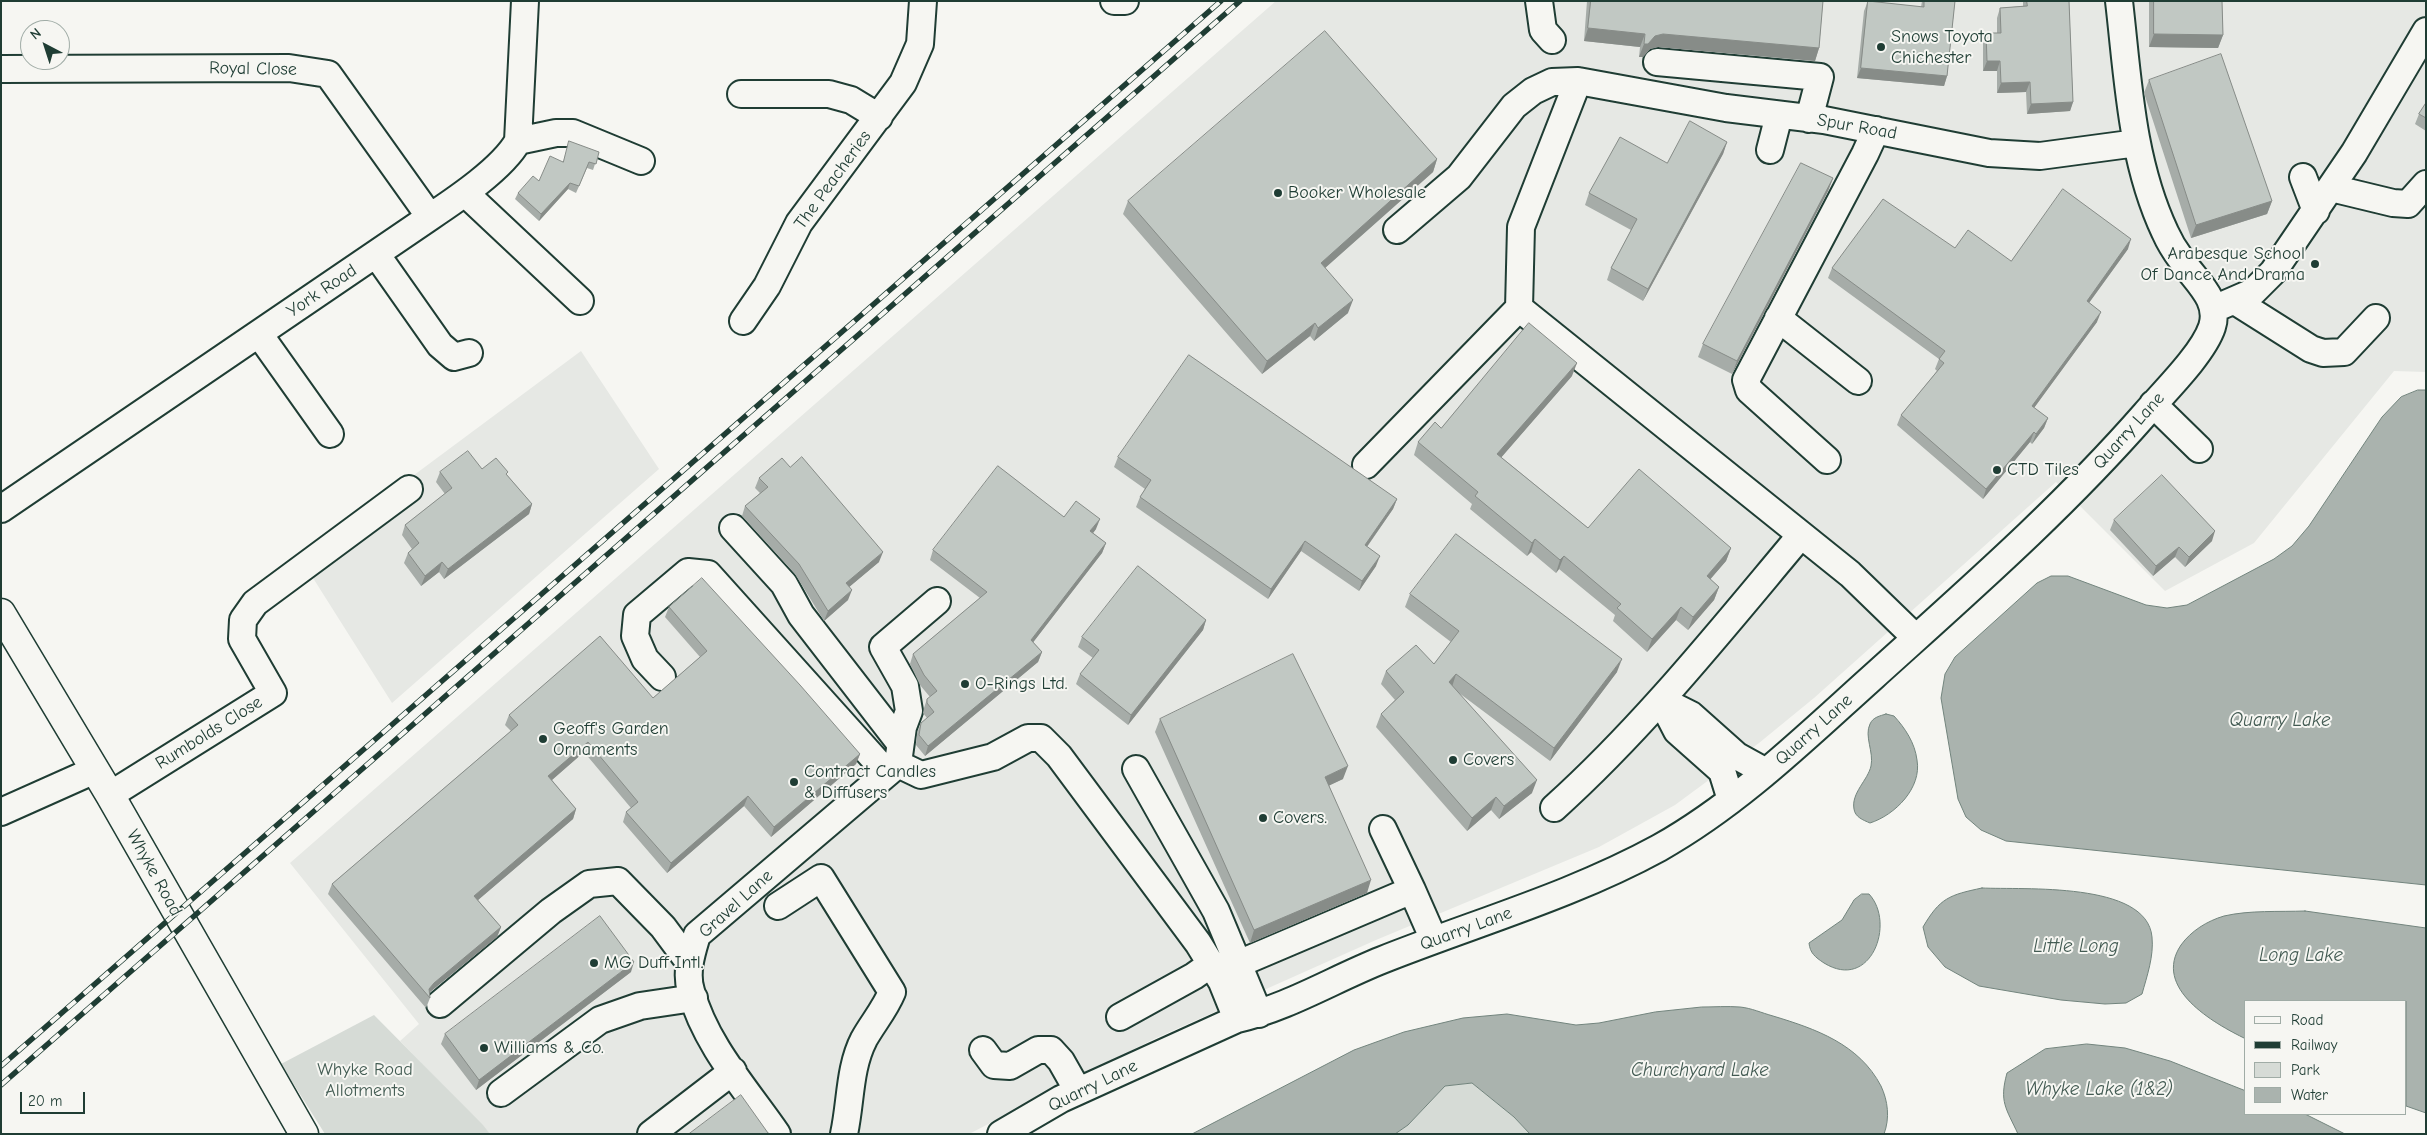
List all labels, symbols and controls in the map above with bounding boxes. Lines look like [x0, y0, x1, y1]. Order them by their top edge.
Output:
north arrow [20, 20, 70, 70]
text: N [27, 24, 45, 43]
place label: Snows Toyota Chichester [1891, 26, 1993, 68]
marker: Snows Toyota Chichester [1875, 41, 1887, 53]
street label: Royal Close [209, 57, 297, 81]
street label: Spur Road [1815, 109, 1899, 145]
street label: The Peacheries [790, 126, 876, 234]
place label: Booker Wholesale [1288, 182, 1426, 204]
marker: Booker Wholesale [1272, 187, 1284, 199]
place label: Arabesque School Of Dance And Drama [2141, 243, 2305, 286]
marker: Arabesque School Of Dance And Drama [2309, 258, 2321, 270]
street label: York Road [283, 260, 361, 322]
street label: Quarry Lane [2089, 388, 2169, 474]
place label: CTD Tiles [2007, 459, 2079, 481]
marker: CTD Tiles [1991, 464, 2003, 476]
place label: O-Rings Ltd. [975, 673, 1068, 695]
marker: O-Rings Ltd. [959, 678, 971, 690]
street label: Quarry Lane [1771, 690, 1857, 770]
street label: Rumbolds Close [152, 692, 266, 774]
water label: Quarry Lake [2229, 710, 2331, 732]
place label: Geoff's Garden Ornaments [553, 718, 669, 761]
marker: Geoff's Garden Ornaments [537, 733, 549, 745]
place label: Covers [1463, 749, 1514, 771]
marker: Covers [1447, 754, 1459, 766]
place label: Contract Candles & Diffusers [804, 761, 936, 804]
marker: Contract Candles & Diffusers [788, 776, 800, 788]
place label: Covers. [1273, 807, 1327, 829]
marker: Covers. [1257, 812, 1269, 824]
street label: Whyke Road [121, 826, 187, 920]
street label: Gravel Lane [695, 865, 777, 943]
street label: Quarry Lane [1417, 902, 1515, 956]
water label: Little Long [2033, 936, 2119, 958]
water label: Long Lake [2259, 945, 2343, 967]
place label: MG Duff Intl. [604, 952, 703, 974]
marker: MG Duff Intl. [588, 957, 600, 969]
legend [2244, 1000, 2407, 1115]
text: Road [2291, 1011, 2323, 1029]
text: Railway [2291, 1036, 2337, 1054]
place label: Williams & Co. [494, 1037, 604, 1059]
marker: Williams & Co. [478, 1042, 490, 1054]
street label: Quarry Lane [1045, 1055, 1141, 1117]
park label: Whyke Road Allotments [317, 1059, 413, 1102]
water label: Churchyard Lake [1631, 1060, 1769, 1082]
text: Park [2291, 1061, 2320, 1079]
water label: Whyke Lake (1&2) [2025, 1079, 2173, 1101]
scale bar [22, 1082, 88, 1114]
text: Water [2291, 1086, 2328, 1104]
text: 20 m [28, 1092, 62, 1110]

